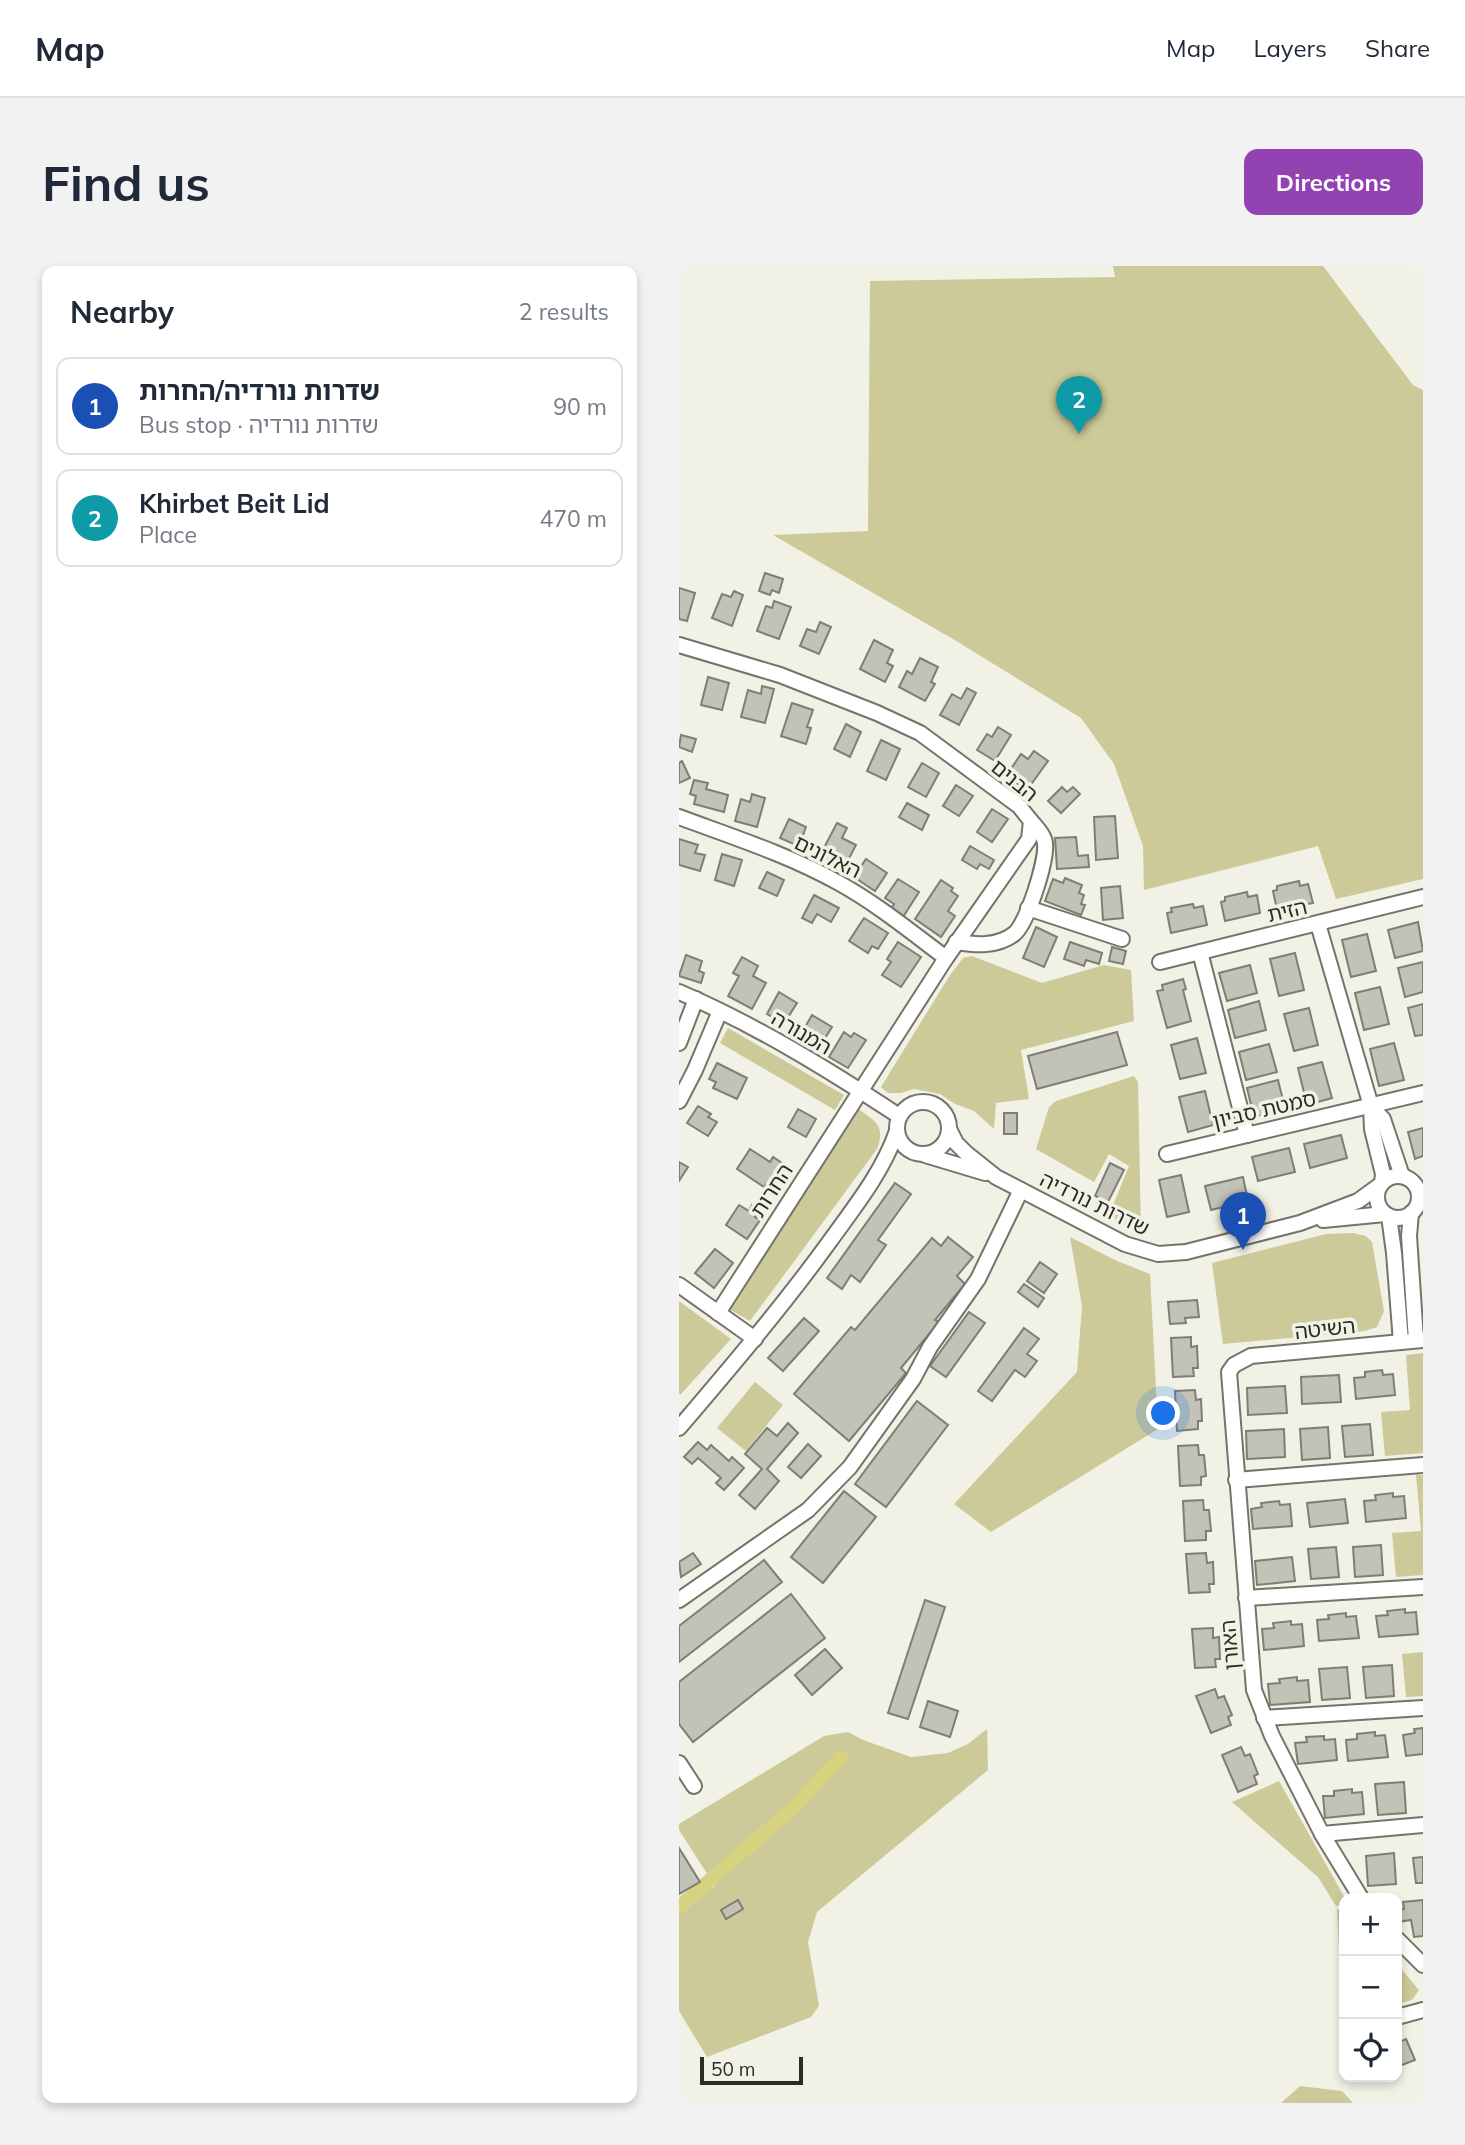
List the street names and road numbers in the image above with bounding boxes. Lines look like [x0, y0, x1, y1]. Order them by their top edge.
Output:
street label: הבנים [986, 753, 1044, 807]
street label: האלונים [790, 829, 866, 883]
street label: הזית [1264, 893, 1310, 927]
street label: המנורה [767, 1004, 837, 1060]
street label: סמטת סביון [1210, 1084, 1318, 1134]
street label: החרות [744, 1158, 798, 1222]
street label: שדרות נורדיה [1036, 1165, 1154, 1241]
street label: השיטה [1293, 1312, 1357, 1344]
street label: האורן [1214, 1619, 1244, 1671]

